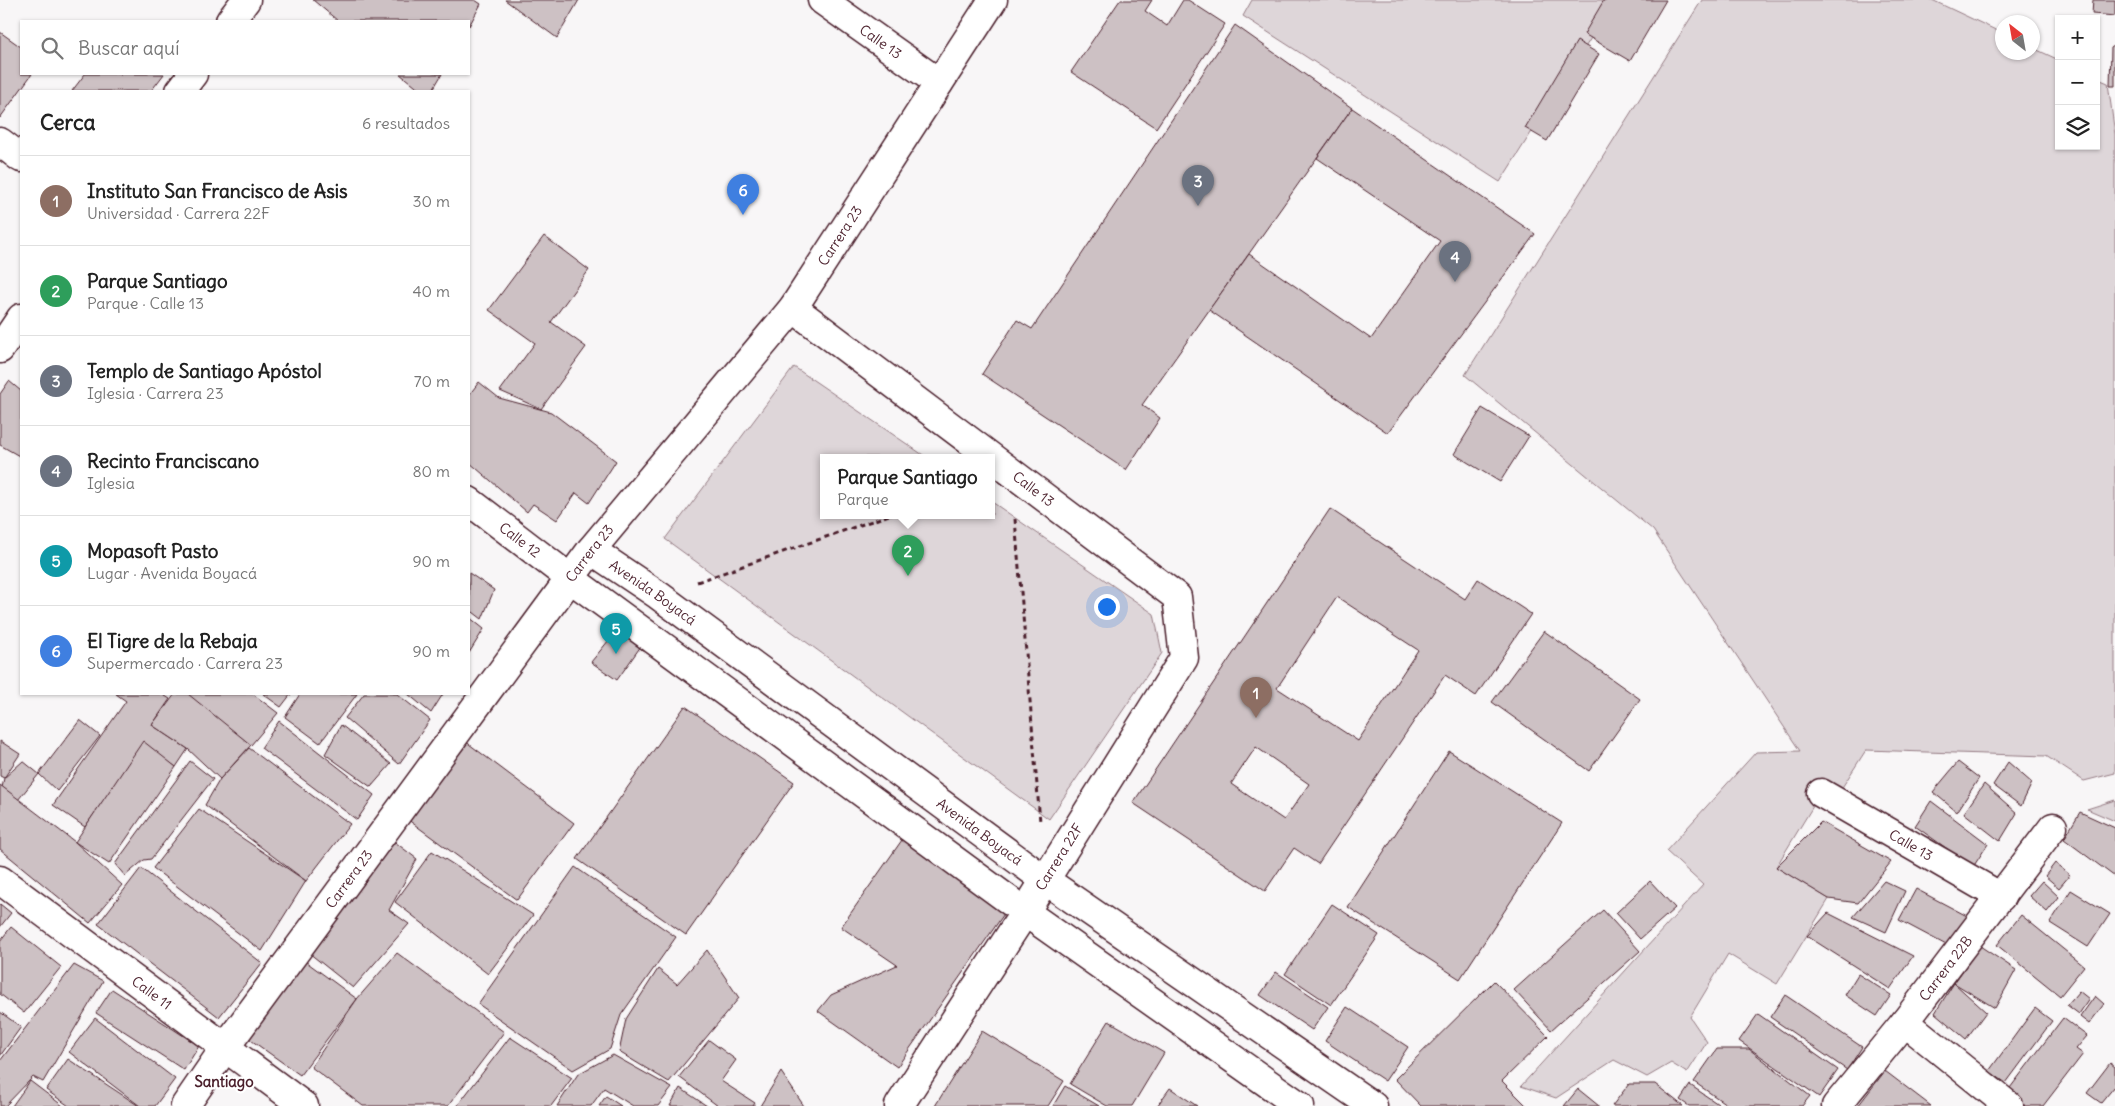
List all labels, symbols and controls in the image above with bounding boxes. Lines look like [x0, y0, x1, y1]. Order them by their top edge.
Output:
north arrow [1995, 15, 2040, 60]
map controls [2055, 15, 2100, 150]
button: + [2055, 15, 2100, 60]
search box [20, 20, 470, 75]
street label: Calle 13 [856, 20, 905, 63]
icon: search [38, 34, 66, 62]
text: Buscar aquí [78, 36, 179, 60]
button: − [2055, 60, 2100, 105]
button: layers [2055, 105, 2100, 150]
text: Cerca [40, 109, 95, 136]
text: 6 resultados [362, 113, 450, 133]
pin: 3 [1182, 165, 1214, 206]
pin: 6 [727, 174, 759, 215]
text: Instituto San Francisco de Asis [87, 179, 348, 203]
text: 1 [53, 191, 59, 211]
text: 30 m [413, 191, 450, 211]
street label: Carrera 23 [814, 202, 866, 269]
text: Universidad · Carrera 22F [87, 203, 270, 223]
pin: 4 [1439, 241, 1471, 282]
text: Parque Santiago [87, 269, 228, 293]
text: 2 [52, 281, 60, 301]
text: 40 m [412, 281, 450, 301]
text: Parque · Calle 13 [87, 293, 204, 313]
text: Templo de Santiago Apóstol [87, 359, 322, 383]
text: 3 [51, 371, 61, 391]
text: 70 m [414, 371, 450, 391]
text: Iglesia · Carrera 23 [87, 383, 224, 403]
text: Recinto Franciscano [87, 449, 259, 473]
popup [820, 454, 995, 519]
text: 4 [51, 461, 61, 481]
text: 80 m [412, 461, 450, 481]
text: Parque Santiago [837, 465, 978, 489]
street label: Calle 13 [1009, 467, 1058, 511]
text: Iglesia [87, 473, 135, 493]
text: Parque [837, 489, 889, 509]
street label: Calle 12 [495, 518, 544, 562]
street label: Carrera 23 [561, 521, 618, 586]
pin: 2 [892, 535, 924, 576]
text: Mopasoft Pasto [87, 539, 219, 563]
text: 5 [51, 551, 61, 571]
text: 90 m [412, 551, 450, 571]
street label: Avenida Boyacá [606, 556, 700, 629]
text: Lugar · Avenida Boyacá [87, 563, 257, 583]
your location [1094, 594, 1120, 620]
pin: 5 [600, 613, 632, 654]
text: El Tigre de la Rebaja [87, 629, 258, 653]
text: 6 [51, 641, 61, 661]
text: 90 m [412, 641, 450, 661]
text: Supermercado · Carrera 23 [87, 653, 283, 673]
pin: 1 [1240, 677, 1272, 718]
street label: Avenida Boyacá [933, 794, 1026, 869]
street label: Carrera 22F [1031, 820, 1087, 894]
street label: Calle 13 [1886, 825, 1936, 865]
street label: Carrera 23 [322, 846, 376, 912]
street label: Carrera 22B [1915, 932, 1976, 1005]
street label: Calle 11 [128, 972, 175, 1014]
district label: Santiago [194, 1072, 254, 1092]

